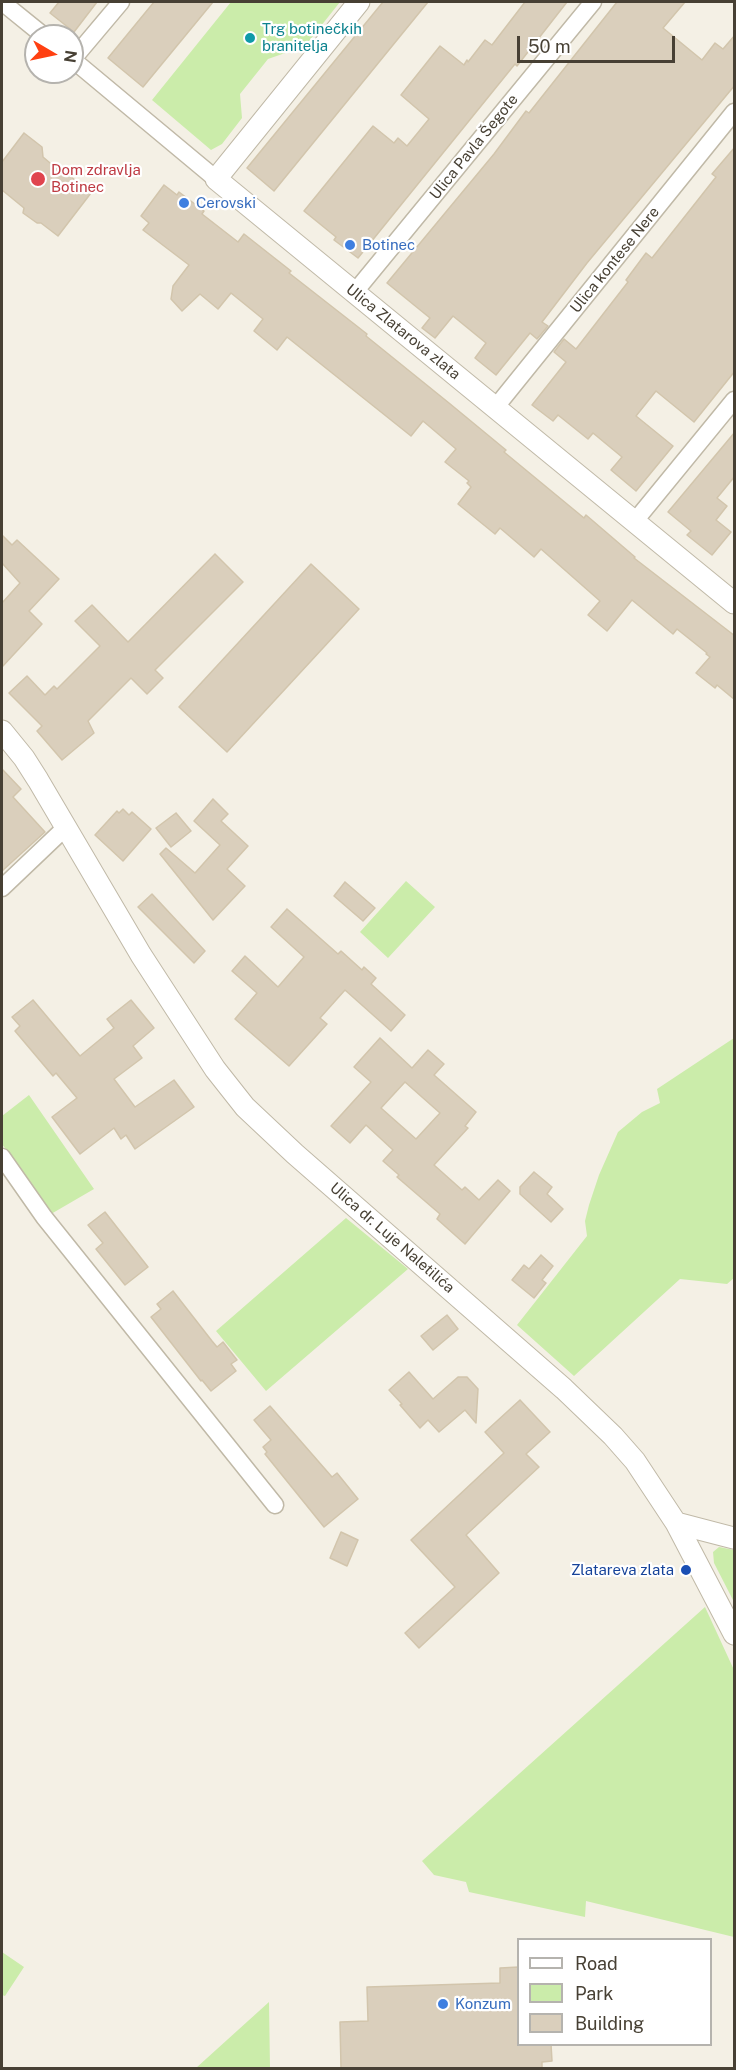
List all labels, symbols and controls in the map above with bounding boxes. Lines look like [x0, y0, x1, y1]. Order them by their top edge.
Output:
place label: Trg botinečkih branitelja [262, 20, 362, 55]
north arrow [24, 24, 84, 84]
scale bar [520, 24, 678, 62]
marker: Trg botinečkih branitelja [243, 31, 257, 45]
text: 50 m [528, 36, 571, 57]
text: N [60, 49, 81, 64]
street label: Ulica Pavla Šegote [426, 91, 522, 203]
place label: Dom zdravlja Botinec [51, 161, 141, 196]
marker: Dom zdravlja Botinec [29, 170, 47, 188]
place label: Cerovski [196, 194, 256, 212]
marker: Cerovski [177, 196, 191, 210]
street label: Ulica kontese Nere [567, 203, 663, 317]
place label: Botinec [362, 236, 415, 254]
marker: Botinec [343, 238, 357, 252]
street label: Ulica Zlatarova zlata [342, 280, 464, 384]
street label: Ulica dr. Luje Naletilića [326, 1179, 458, 1297]
place label: Zlatareva zlata [571, 1561, 674, 1579]
marker: Zlatareva zlata [679, 1563, 693, 1577]
legend [517, 1938, 712, 2046]
text: Road [575, 1953, 618, 1974]
text: Park [575, 1983, 613, 2004]
place label: Konzum [455, 1995, 511, 2013]
marker: Konzum [436, 1997, 450, 2011]
text: Building [575, 2013, 644, 2034]

